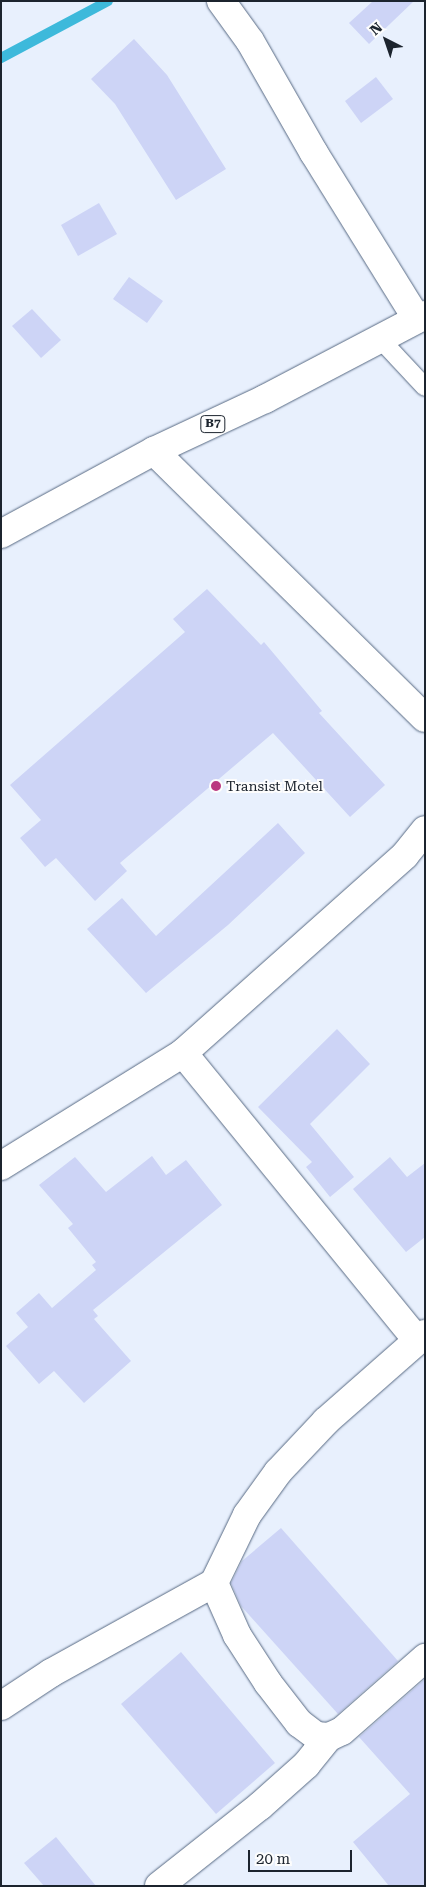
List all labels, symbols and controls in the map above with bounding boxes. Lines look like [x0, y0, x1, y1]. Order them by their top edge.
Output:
north arrow [361, 15, 411, 65]
text: N [367, 19, 385, 38]
road number: B7 [199, 414, 227, 434]
place label: Transist Motel [226, 778, 323, 794]
marker: Transist Motel [210, 780, 222, 792]
scale bar [251, 1840, 355, 1872]
text: 20 m [256, 1850, 290, 1868]

